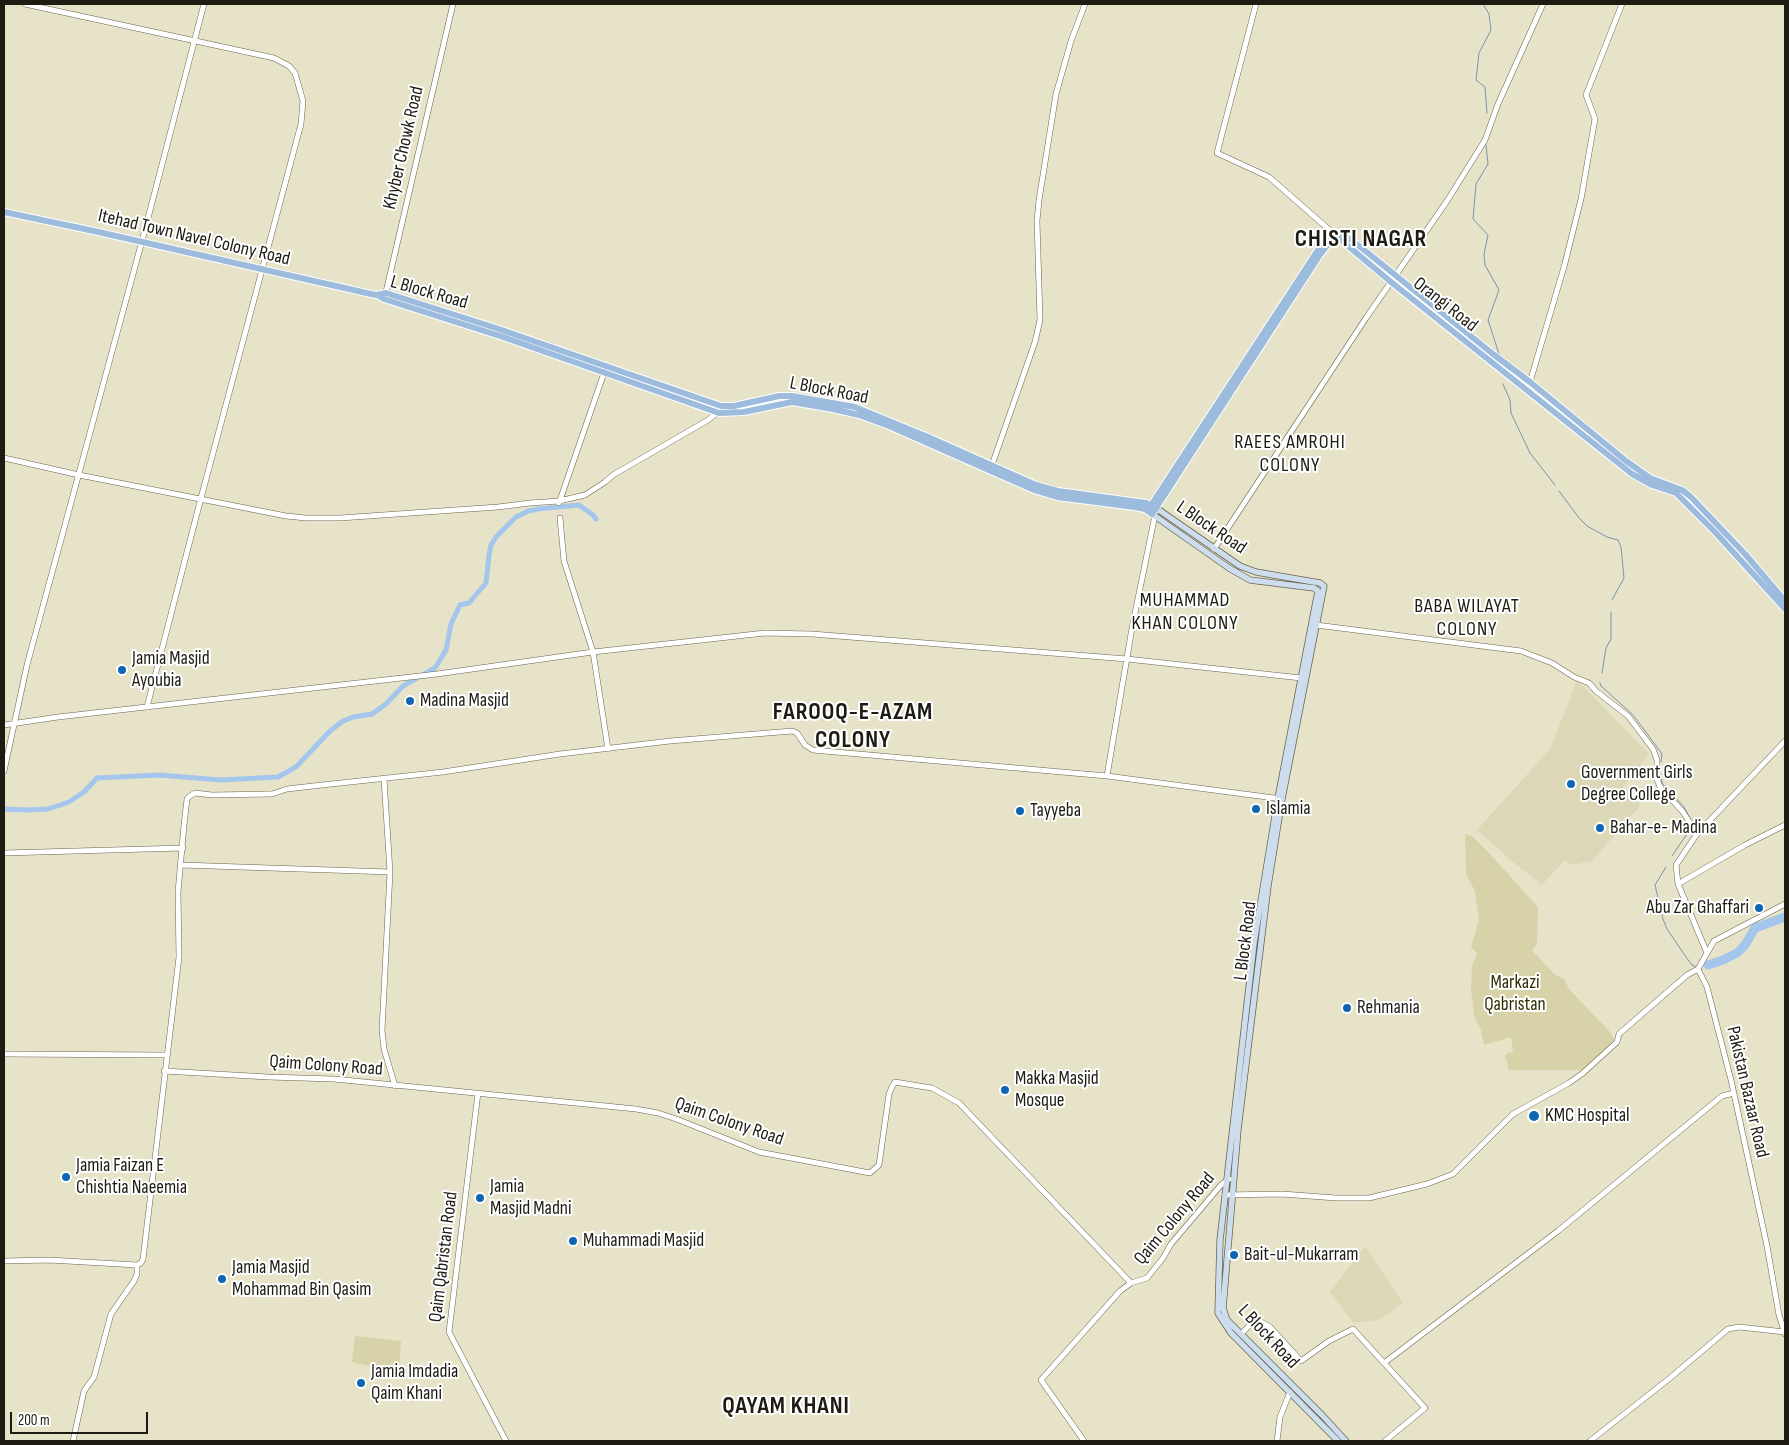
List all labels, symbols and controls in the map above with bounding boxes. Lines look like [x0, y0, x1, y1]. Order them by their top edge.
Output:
street label: Khyber Chowk Road [379, 84, 429, 212]
street label: Itehad Town Navel Colony Road [96, 205, 292, 271]
district label: CHISTI NAGAR [1293, 226, 1429, 254]
street label: L Block Road [388, 271, 470, 315]
street label: Orangi Road [1408, 273, 1482, 337]
street label: L Block Road [788, 372, 870, 410]
district label: RAEES AMROHI COLONY [1233, 431, 1347, 478]
street label: L Block Road [1172, 496, 1250, 560]
district label: MUHAMMAD KHAN COLONY [1130, 589, 1240, 636]
district label: BABA WILAYAT COLONY [1413, 595, 1521, 642]
place label: Jamia Masjid Ayoubia [132, 648, 210, 692]
marker: Jamia Masjid Ayoubia [116, 664, 128, 676]
place label: Madina Masjid [420, 690, 509, 712]
marker: Madina Masjid [404, 695, 416, 707]
district label: FAROOQ-E-AZAM COLONY [771, 699, 935, 755]
place label: Government Girls Degree College [1581, 762, 1692, 806]
marker: Government Girls Degree College [1565, 778, 1577, 790]
place label: Islamia [1266, 798, 1311, 820]
place label: Tayyeba [1030, 800, 1081, 822]
marker: Islamia [1250, 803, 1262, 815]
marker: Tayyeba [1014, 805, 1026, 817]
place label: Bahar-e- Madina [1610, 817, 1717, 839]
marker: Bahar-e- Madina [1594, 822, 1606, 834]
place label: Abu Zar Ghaffari [1646, 897, 1749, 919]
street label: L Block Road [1230, 900, 1262, 982]
marker: Abu Zar Ghaffari [1753, 902, 1765, 914]
park label: Markazi Qabristan [1484, 972, 1546, 1016]
place label: Rehmania [1357, 997, 1420, 1019]
marker: Rehmania [1341, 1002, 1353, 1014]
street label: Pakistan Bazaar Road [1721, 1024, 1773, 1160]
street label: Qaim Colony Road [268, 1051, 384, 1081]
place label: Makka Masjid Mosque [1015, 1068, 1099, 1112]
marker: Makka Masjid Mosque [999, 1084, 1011, 1096]
street label: Qaim Colony Road [672, 1093, 786, 1151]
place label: KMC Hospital [1545, 1105, 1629, 1127]
marker: KMC Hospital [1527, 1109, 1541, 1123]
place label: Jamia Faizan E Chishtia Naeemia [76, 1155, 187, 1199]
street label: Qaim Colony Road [1130, 1168, 1220, 1270]
marker: Jamia Faizan E Chishtia Naeemia [60, 1171, 72, 1183]
place label: Jamia Masjid Madni [490, 1176, 571, 1220]
street label: Qaim Qabristan Road [425, 1190, 463, 1324]
marker: Jamia Masjid Madni [474, 1192, 486, 1204]
place label: Muhammadi Masjid [583, 1230, 704, 1252]
marker: Muhammadi Masjid [567, 1235, 579, 1247]
place label: Bait-ul-Mukarram [1244, 1244, 1359, 1266]
marker: Bait-ul-Mukarram [1228, 1249, 1240, 1261]
place label: Jamia Masjid Mohammad Bin Qasim [232, 1257, 371, 1301]
marker: Jamia Masjid Mohammad Bin Qasim [216, 1273, 228, 1285]
street label: L Block Road [1233, 1300, 1303, 1374]
place label: Jamia Imdadia Qaim Khani [371, 1361, 458, 1405]
marker: Jamia Imdadia Qaim Khani [355, 1377, 367, 1389]
district label: QAYAM KHANI [721, 1393, 851, 1421]
scale bar [12, 1402, 150, 1434]
text: 200 m [18, 1411, 50, 1430]

